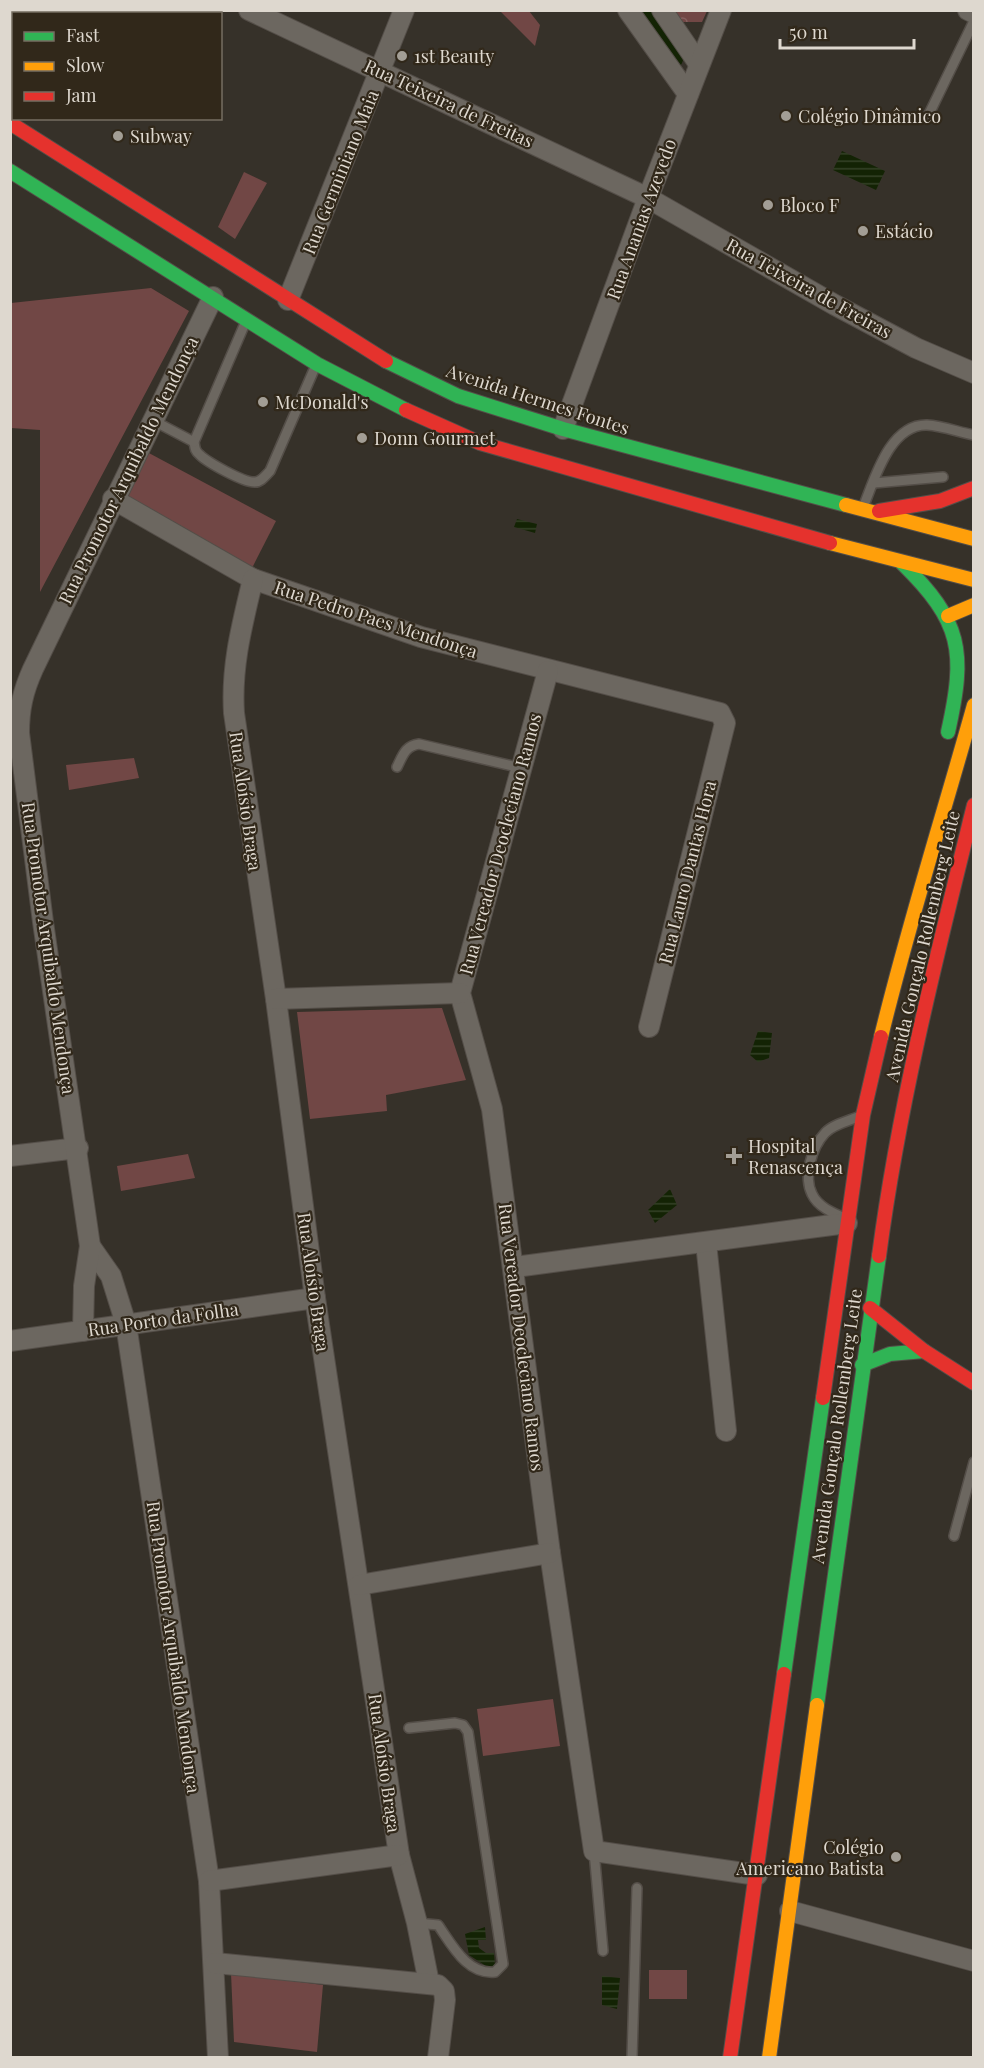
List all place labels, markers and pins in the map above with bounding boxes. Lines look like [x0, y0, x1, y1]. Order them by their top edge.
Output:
place label: 1st Beauty [414, 44, 494, 68]
marker: 1st Beauty [395, 49, 409, 63]
place label: Colégio Dinâmico [798, 104, 941, 128]
marker: Colégio Dinâmico [779, 109, 793, 123]
place label: Subway [130, 124, 192, 148]
marker: Subway [111, 129, 125, 143]
place label: Bloco F [780, 193, 839, 217]
marker: Bloco F [761, 198, 775, 212]
place label: Estácio [875, 219, 933, 243]
marker: Estácio [856, 224, 870, 238]
place label: McDonald's [275, 390, 369, 414]
marker: McDonald's [256, 395, 270, 409]
place label: Donn Gourmet [374, 426, 496, 450]
marker: Donn Gourmet [355, 431, 369, 445]
place label: Hospital Renascença [748, 1134, 843, 1179]
marker: Hospital Renascença [725, 1147, 743, 1165]
place label: Colégio Americano Batista [735, 1835, 884, 1880]
marker: Colégio Americano Batista [889, 1850, 903, 1864]

